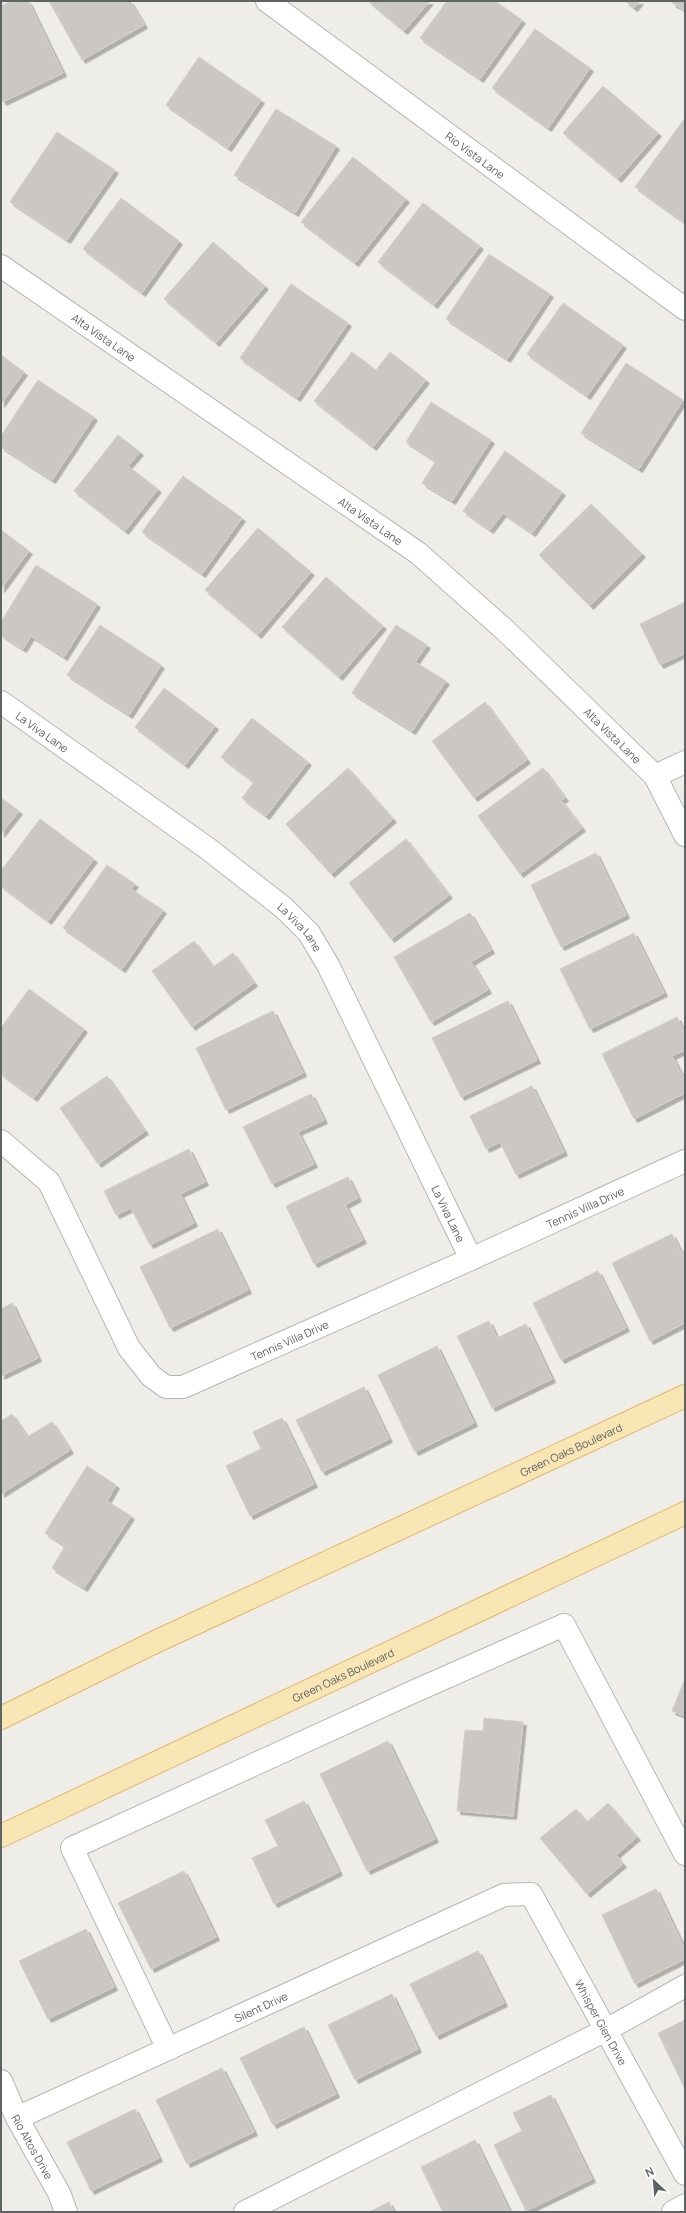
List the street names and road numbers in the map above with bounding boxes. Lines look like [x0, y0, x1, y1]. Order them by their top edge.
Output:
street label: Rio Vista Lane [443, 128, 509, 182]
street label: Alta Vista Lane [69, 310, 139, 364]
street label: Alta Vista Lane [336, 493, 406, 548]
street label: Alta Vista Lane [581, 704, 645, 767]
street label: La Viva Lane [13, 708, 72, 756]
street label: La Viva Lane [275, 899, 326, 955]
street label: Tennis Villa Drive [544, 1182, 627, 1231]
street label: La Viva Lane [429, 1183, 469, 1245]
street label: Tennis Villa Drive [248, 1316, 331, 1364]
street label: Green Oaks Boulevard [517, 1419, 624, 1479]
street label: Green Oaks Boulevard [289, 1644, 396, 1705]
street label: Whisper Glen Drive [572, 1977, 631, 2068]
street label: Silent Drive [232, 1987, 290, 2025]
street label: Rio Altos Drive [9, 2111, 57, 2182]

